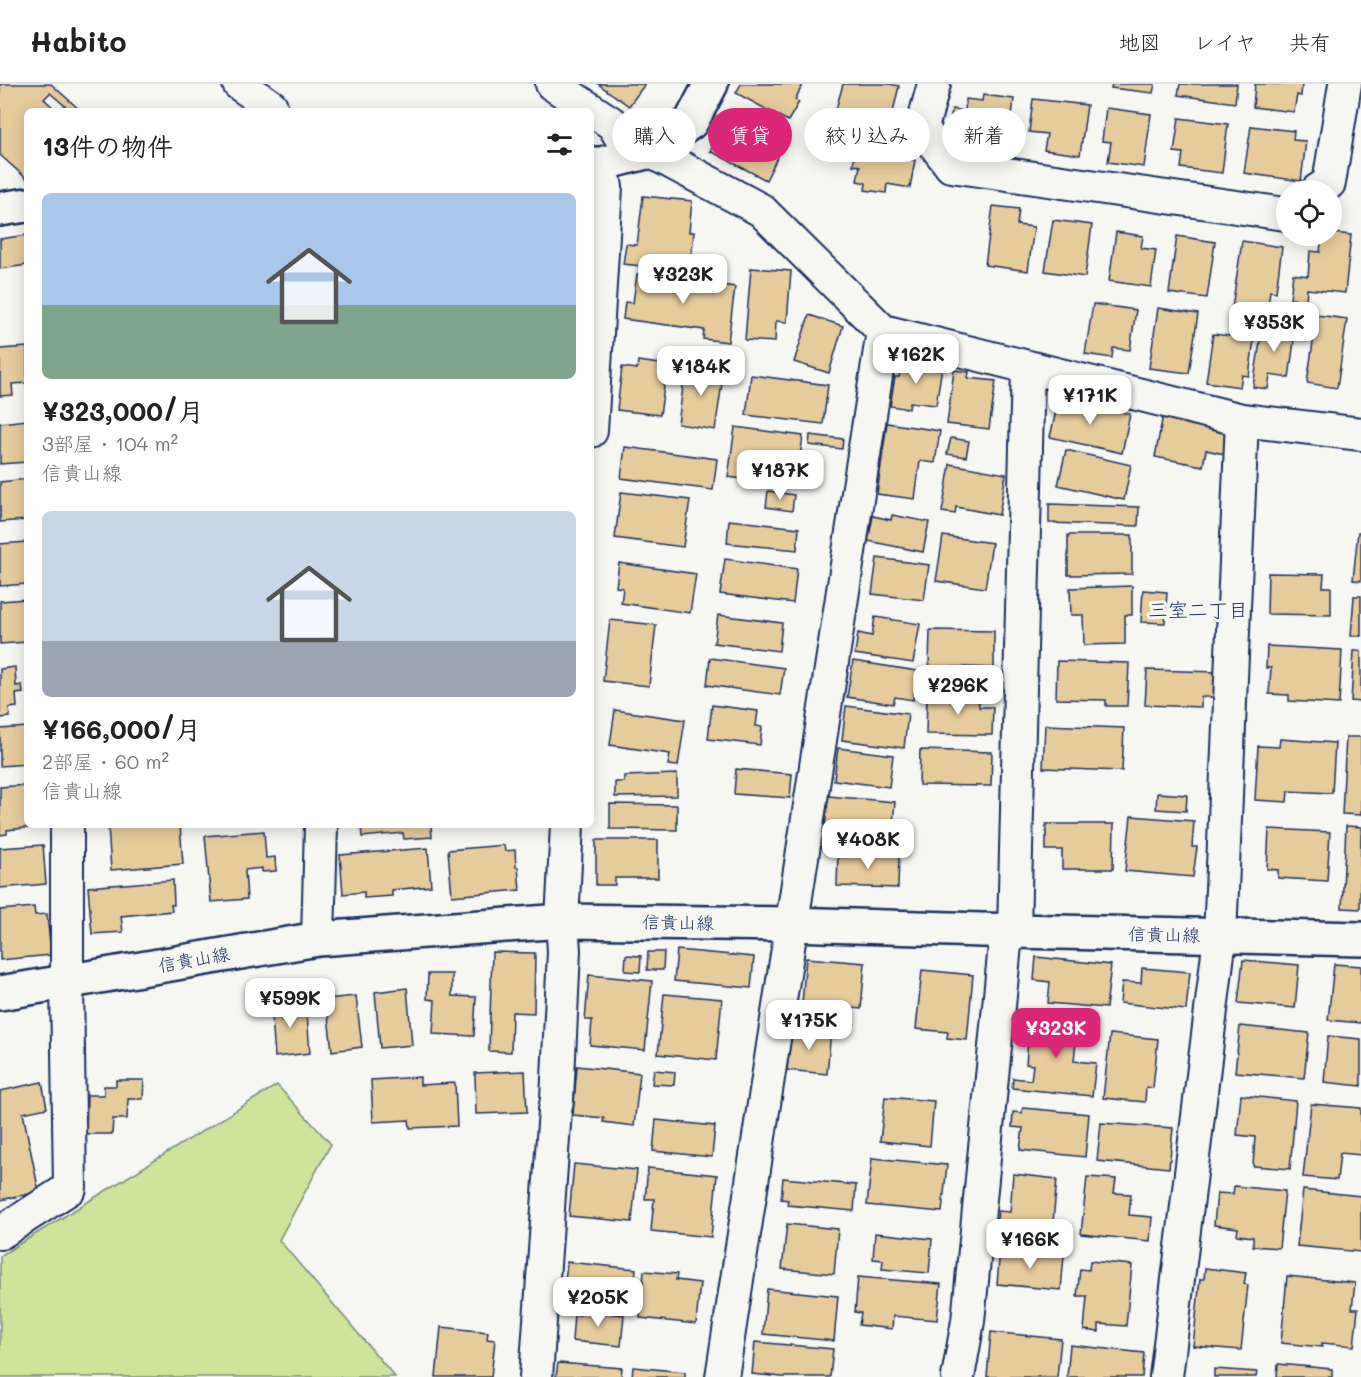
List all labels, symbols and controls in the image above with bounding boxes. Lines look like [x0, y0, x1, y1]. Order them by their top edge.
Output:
text: Habito [30, 23, 126, 59]
text: 地図 [1119, 28, 1161, 55]
text: レイヤ [1194, 28, 1256, 55]
text: 共有 [1289, 28, 1331, 55]
chip: 購入 [612, 108, 696, 162]
chip: 賃貸 [708, 108, 792, 162]
chip: 絞り込み [804, 108, 930, 162]
chip: 新着 [942, 108, 1026, 162]
icon: filters [543, 128, 576, 161]
text: 13件の物件 [42, 129, 173, 163]
map controls [1276, 180, 1342, 246]
button: locate [1276, 180, 1342, 246]
icon: home [255, 232, 363, 340]
pin: ¥323K [641, 254, 725, 305]
text: ¥323K [652, 260, 714, 286]
pin: ¥353K [1232, 302, 1316, 353]
text: ¥353K [1243, 308, 1305, 334]
pin: ¥162K [874, 334, 958, 385]
text: ¥162K [887, 340, 945, 366]
pin: ¥184K [659, 346, 743, 397]
text: ¥184K [671, 352, 731, 378]
pin: ¥171K [1048, 375, 1132, 426]
text: ¥171K [1062, 381, 1118, 407]
text: ¥323,000/月 [42, 394, 204, 428]
text: 3部屋 · 104 m² [42, 430, 178, 456]
pin: ¥187K [738, 450, 822, 501]
text: ¥187K [751, 456, 809, 482]
text: 信貴山線 [42, 459, 122, 485]
icon: home [255, 550, 363, 658]
district label: 三室二丁目 [1148, 596, 1248, 622]
pin: ¥296K [916, 665, 1000, 716]
text: ¥296K [927, 671, 989, 697]
text: ¥166,000/月 [42, 712, 201, 746]
text: 2部屋 · 60 m² [42, 748, 169, 774]
text: 信貴山線 [42, 777, 122, 803]
pin: ¥408K [826, 819, 910, 870]
text: ¥408K [836, 825, 900, 851]
street label: 信貴山線 [642, 909, 714, 935]
street label: 信貴山線 [1128, 921, 1200, 947]
street label: 信貴山線 [156, 941, 231, 977]
pin: ¥599K [248, 978, 332, 1029]
text: ¥599K [259, 984, 321, 1010]
pin: ¥175K [767, 1000, 851, 1051]
text: ¥175K [780, 1006, 838, 1032]
pin: ¥323K [1014, 1008, 1098, 1059]
text: ¥323K [1025, 1014, 1087, 1040]
pin: ¥166K [988, 1219, 1072, 1270]
text: ¥166K [1000, 1225, 1060, 1251]
pin: ¥205K [556, 1277, 640, 1328]
text: ¥205K [567, 1283, 629, 1309]

